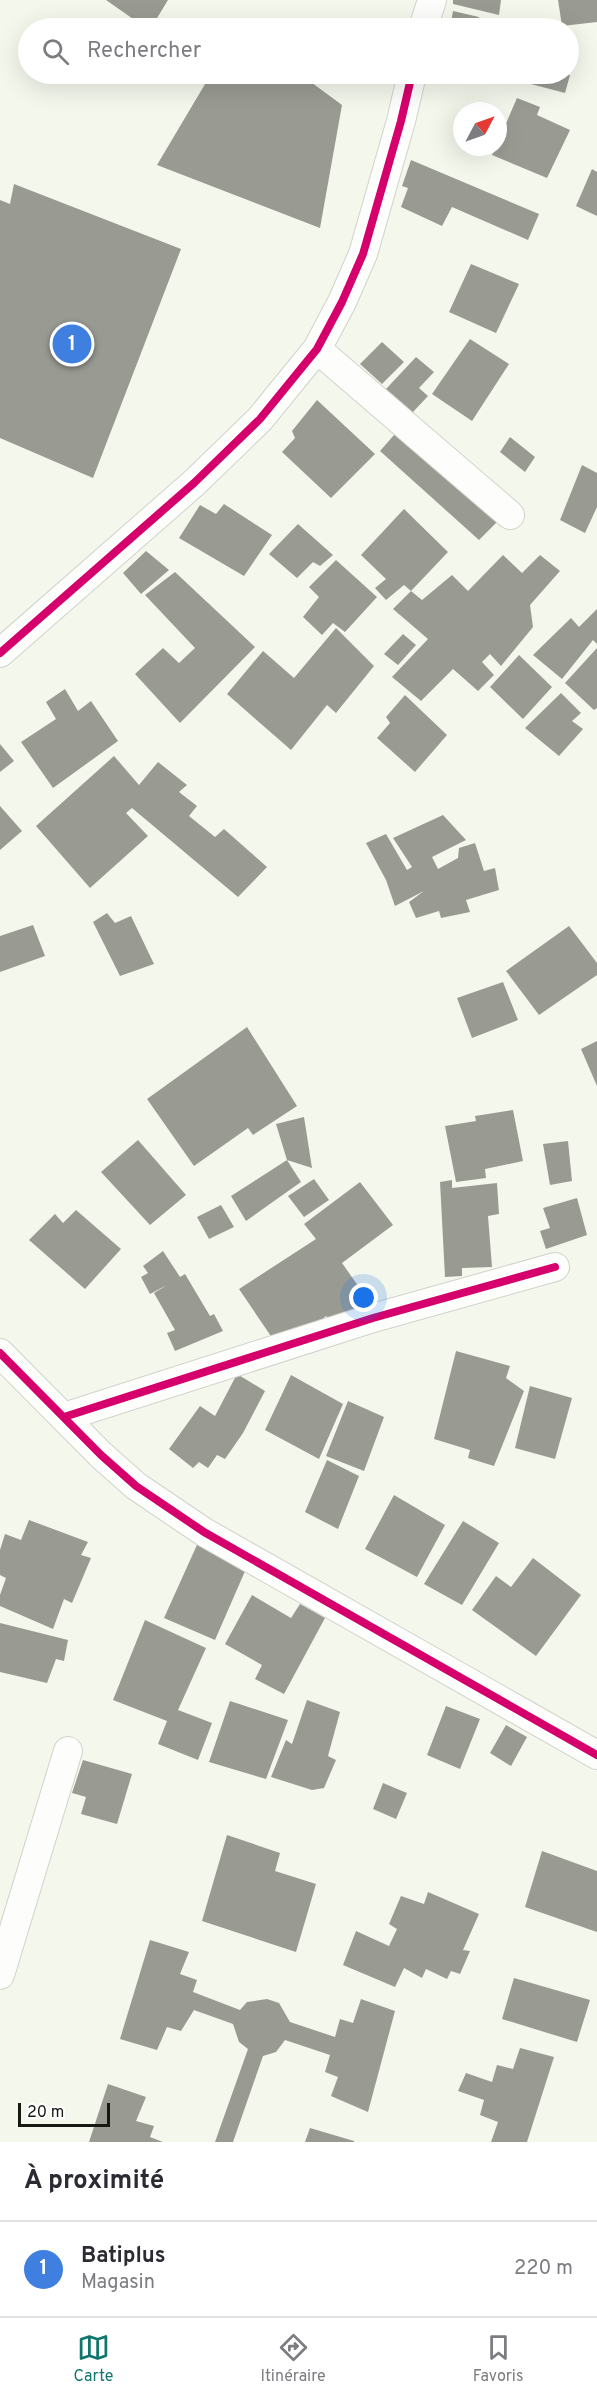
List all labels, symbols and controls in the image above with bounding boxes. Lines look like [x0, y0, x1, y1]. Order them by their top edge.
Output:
search box [18, 18, 579, 84]
icon: search [39, 35, 72, 68]
text: Rechercher [87, 38, 201, 65]
north arrow [453, 102, 507, 156]
pin: 1 [52, 322, 92, 366]
your location [349, 1283, 378, 1312]
scale bar [18, 2100, 110, 2128]
text: 20 m [27, 2103, 64, 2123]
text: À proximité [24, 2165, 164, 2198]
text: Batiplus [81, 2243, 166, 2270]
text: 1 [40, 2256, 48, 2282]
text: 220 m [514, 2256, 573, 2282]
text: Magasin [81, 2270, 155, 2296]
tab: Carte [74, 2331, 113, 2387]
tab: Itinéraire [261, 2331, 326, 2387]
tab: Favoris [473, 2331, 523, 2387]

